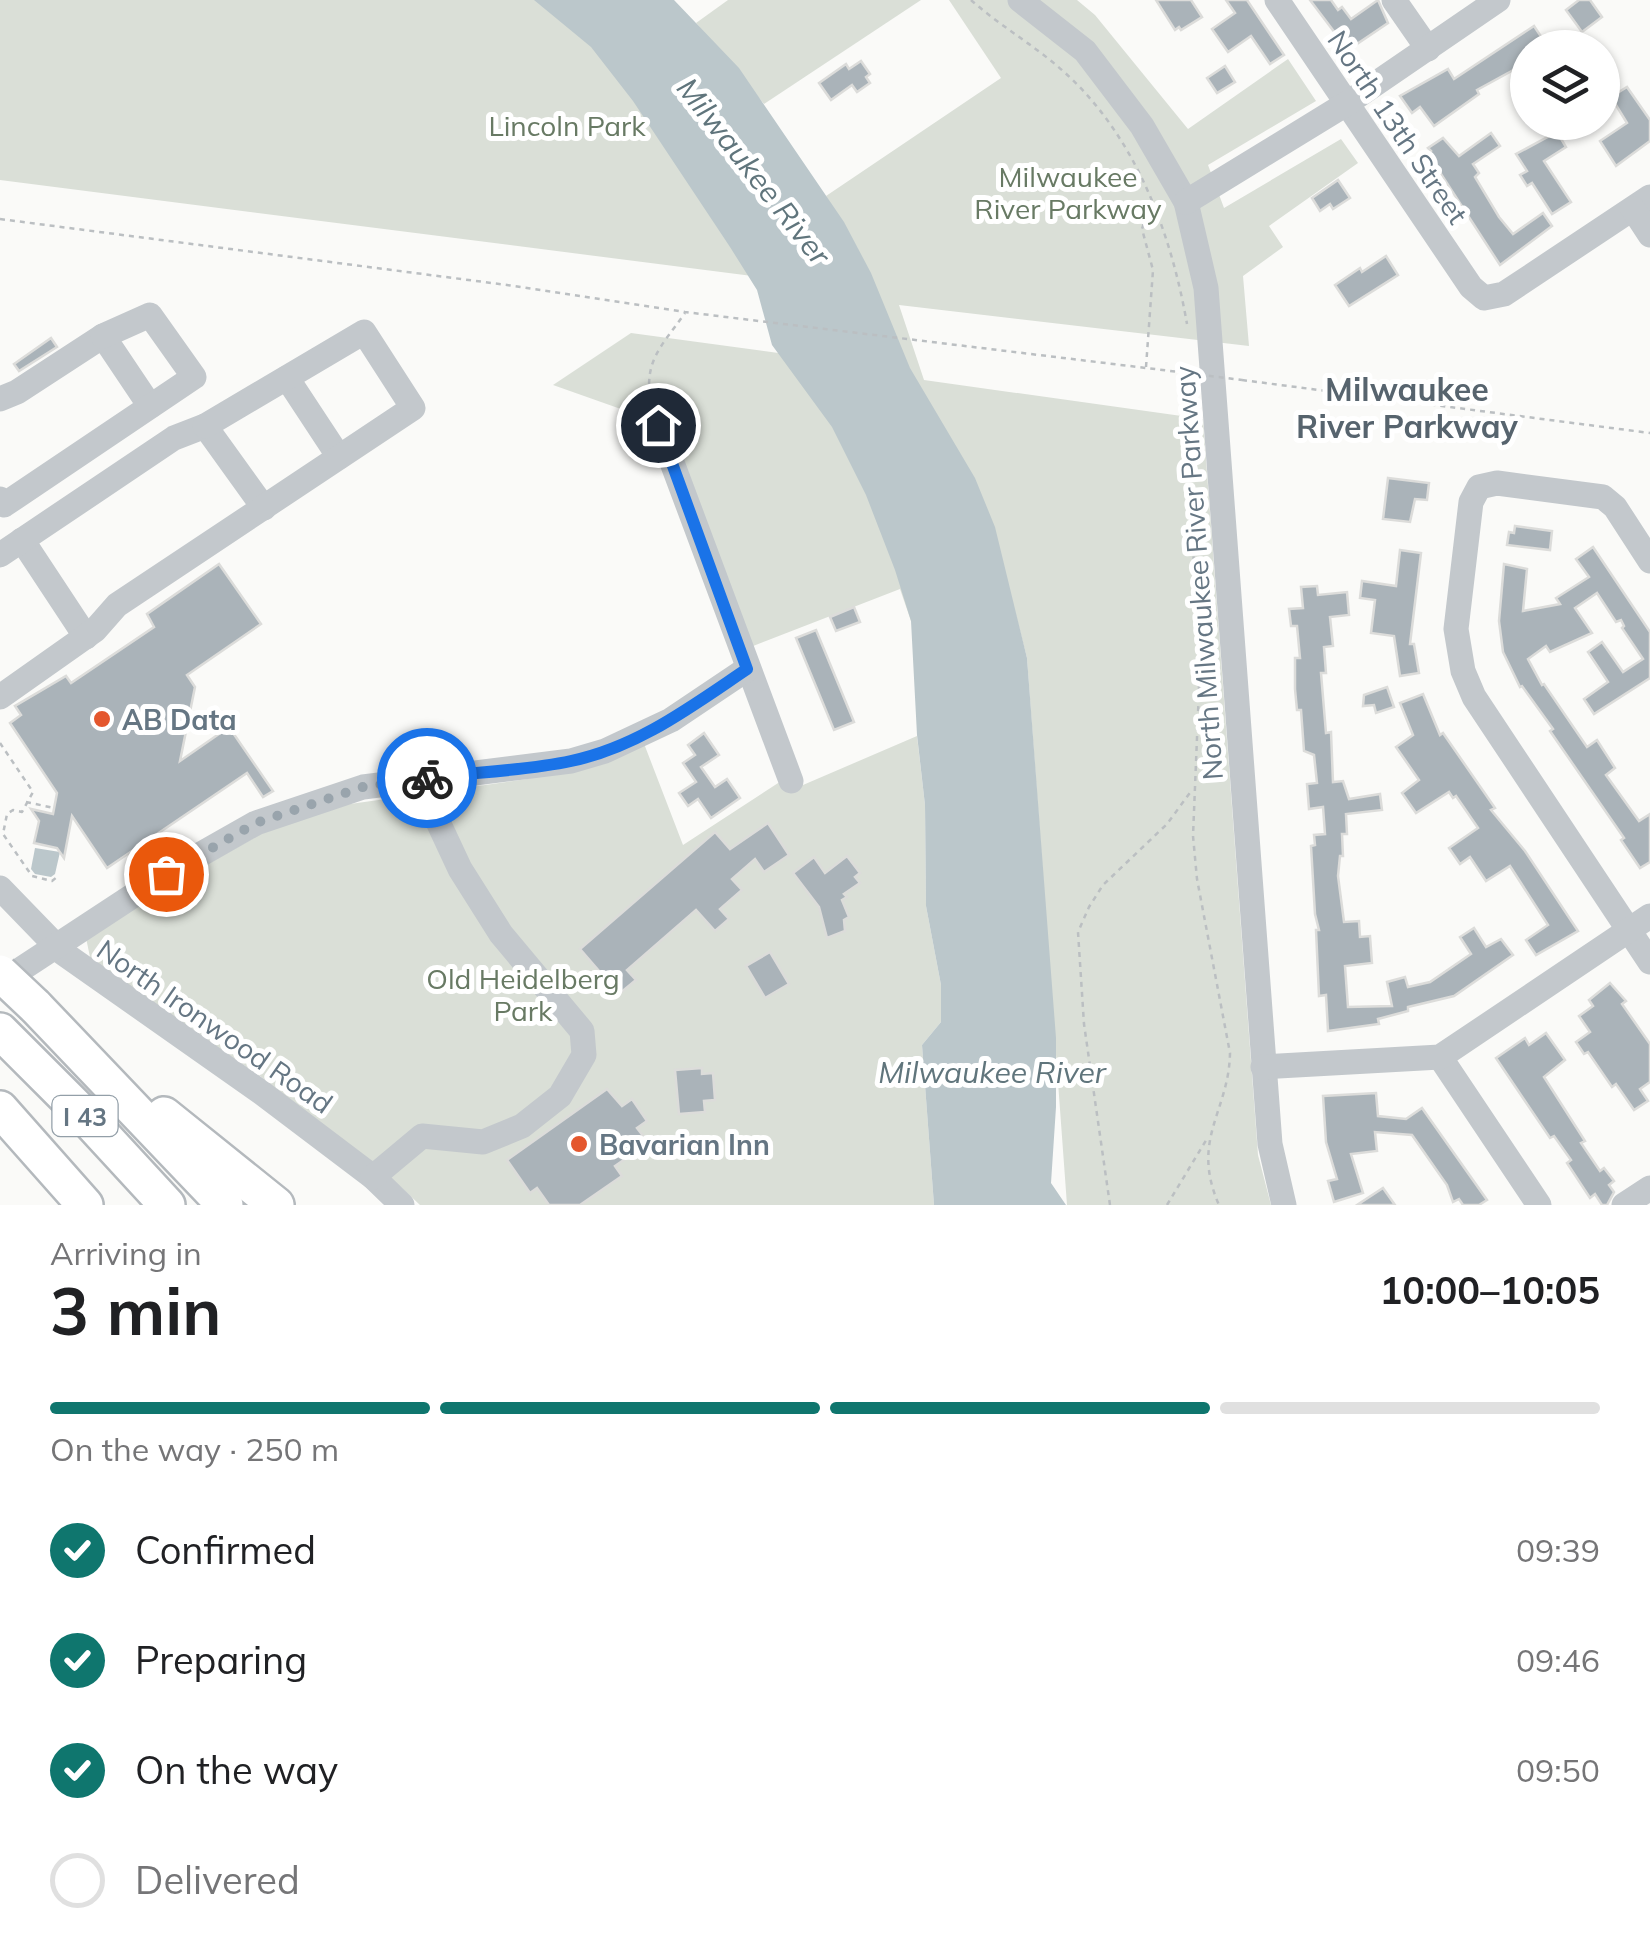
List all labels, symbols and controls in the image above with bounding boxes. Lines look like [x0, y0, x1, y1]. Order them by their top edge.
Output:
street label: North 13th Street [1320, 24, 1476, 231]
map controls [1510, 30, 1620, 140]
button: layers [1510, 30, 1620, 140]
water label: Milwaukee River [669, 70, 840, 273]
park label: Lincoln Park [488, 108, 646, 143]
park label: Milwaukee River Parkway [974, 159, 1162, 226]
street label: North Milwaukee River Parkway [1166, 365, 1230, 781]
district label: Milwaukee River Parkway [1296, 369, 1519, 446]
pin [616, 383, 701, 468]
icon: home [631, 398, 686, 453]
place label: AB Data [122, 702, 237, 737]
marker: AB Data [91, 708, 113, 730]
courier [377, 728, 477, 828]
icon: bike [400, 751, 455, 806]
pin [124, 832, 209, 917]
icon: bag [139, 847, 194, 902]
street label: North Ironwood Road [90, 931, 340, 1121]
park label: Old Heidelberg Park [426, 961, 620, 1028]
water label: Milwaukee River [878, 1053, 1107, 1091]
road number: I 43 [52, 1096, 118, 1136]
place label: Bavarian Inn [599, 1127, 770, 1162]
marker: Bavarian Inn [568, 1133, 590, 1155]
text: Arriving in [50, 1233, 202, 1273]
text: 10:00–10:05 [1380, 1266, 1600, 1314]
text: 3 min [50, 1270, 221, 1351]
text: On the way · 250 m [50, 1429, 339, 1469]
icon: check [50, 1523, 105, 1578]
text: Confirmed [135, 1526, 316, 1574]
text: 09:39 [1516, 1530, 1600, 1570]
icon: check [50, 1633, 105, 1688]
text: Preparing [135, 1636, 307, 1684]
text: 09:46 [1516, 1640, 1600, 1680]
icon: check [50, 1743, 105, 1798]
text: On the way [135, 1746, 338, 1794]
text: 09:50 [1516, 1750, 1600, 1790]
text: Delivered [135, 1856, 300, 1904]

